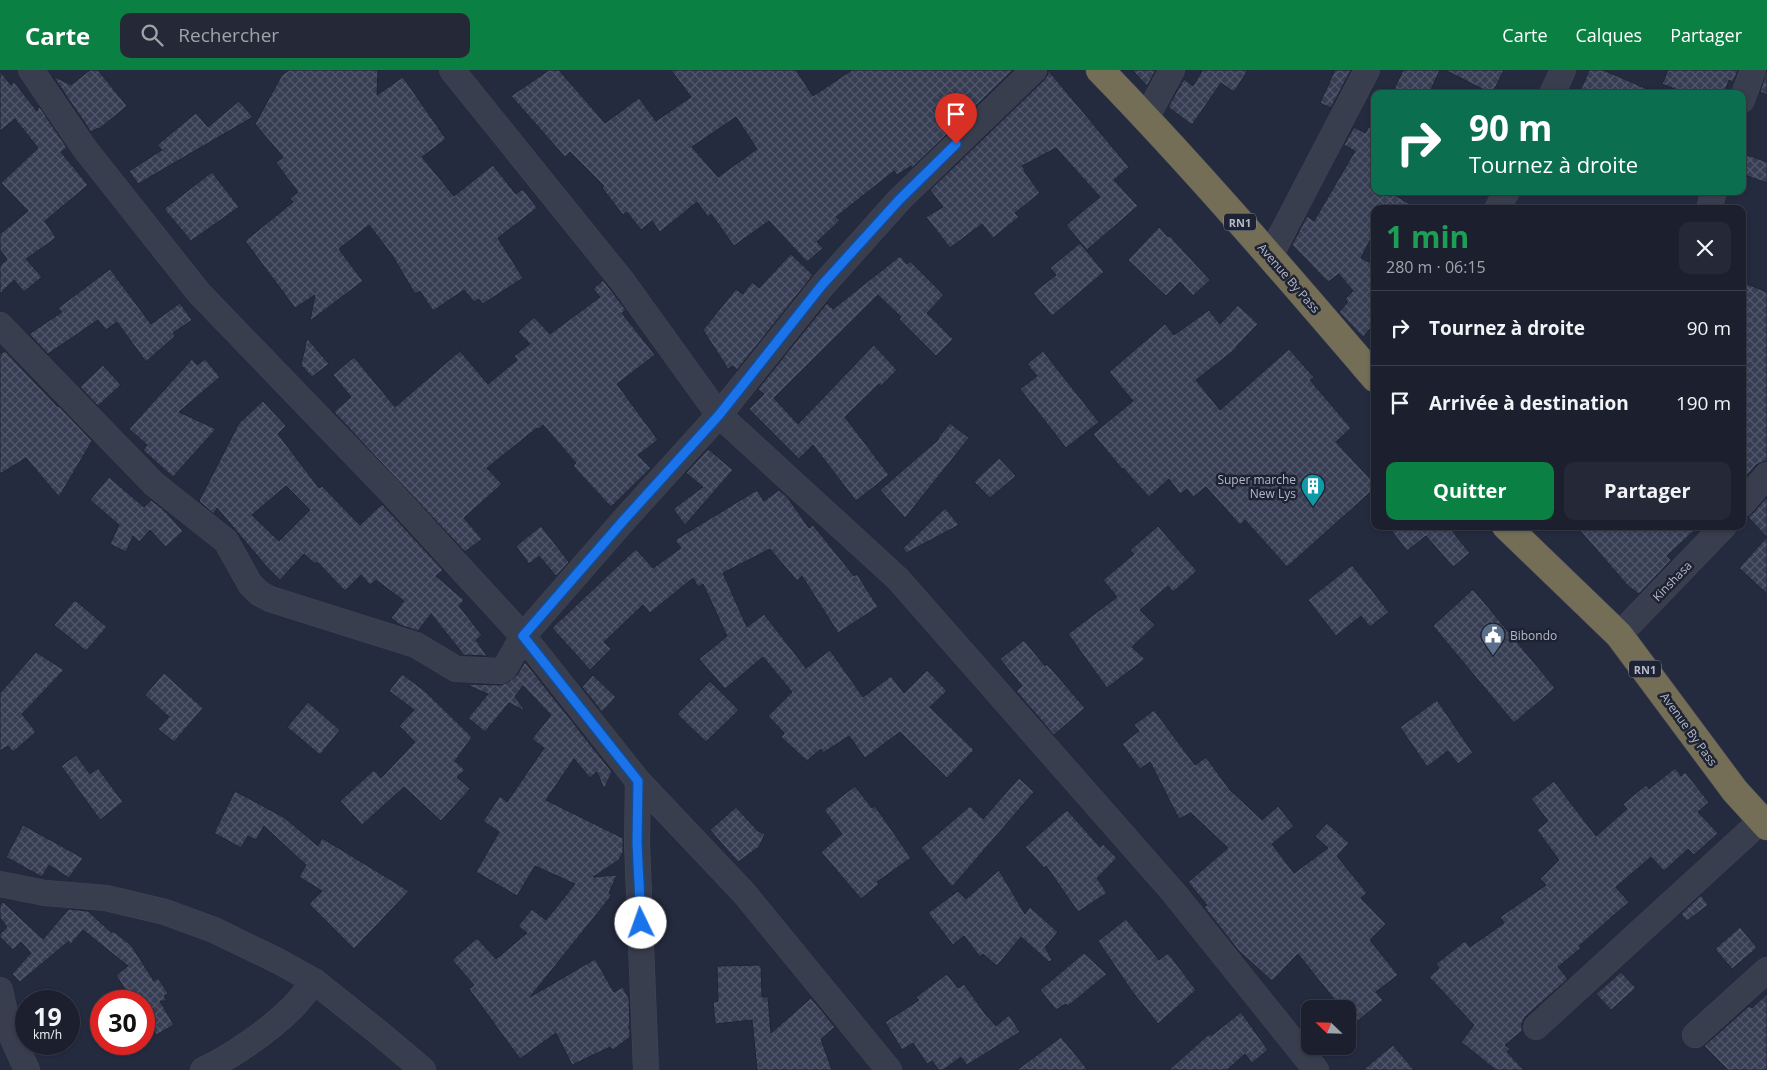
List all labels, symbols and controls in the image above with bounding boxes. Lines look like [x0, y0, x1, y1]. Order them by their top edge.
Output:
search box [120, 13, 470, 58]
text: Carte [25, 19, 90, 52]
icon: search [138, 21, 166, 49]
text: Rechercher [178, 22, 279, 48]
text: Carte [1502, 23, 1548, 47]
text: Calques [1576, 23, 1642, 47]
text: Partager [1670, 23, 1742, 47]
pin [935, 93, 977, 144]
icon: arrive [942, 100, 970, 128]
text: 90 m [1469, 104, 1552, 151]
icon: right [1386, 110, 1451, 175]
text: Tournez à droite [1469, 149, 1638, 179]
road number: RN1 [1224, 214, 1256, 230]
text: 1 min [1386, 216, 1469, 257]
button: close [1679, 222, 1731, 274]
street label: Avenue By Pass [1254, 240, 1324, 317]
text: 280 m · 06:15 [1386, 256, 1486, 278]
icon: right [1386, 314, 1414, 342]
text: Tournez à droite [1429, 315, 1585, 341]
text: 90 m [1687, 315, 1731, 341]
icon: arrive [1386, 389, 1414, 417]
text: Arrivée à destination [1429, 390, 1629, 416]
text: 190 m [1676, 390, 1731, 416]
button: Quitter [1386, 462, 1554, 520]
button: Partager [1564, 462, 1731, 520]
place label: Super marche New Lys [1217, 471, 1296, 502]
building icon: Super marche New Lys [1300, 473, 1326, 507]
street label: Kinshasa [1649, 557, 1695, 605]
public building icon: Bibondo [1480, 622, 1506, 656]
place label: Bibondo [1510, 627, 1557, 644]
road number: RN1 [1629, 660, 1661, 678]
street label: Avenue By Pass [1657, 689, 1722, 769]
position arrow [614, 896, 666, 948]
speed limit sign: 30 [90, 990, 155, 1055]
text: 19 [33, 999, 62, 1033]
north arrow [1301, 1000, 1356, 1055]
map controls [1301, 1000, 1356, 1055]
text: km/h [33, 1026, 62, 1043]

